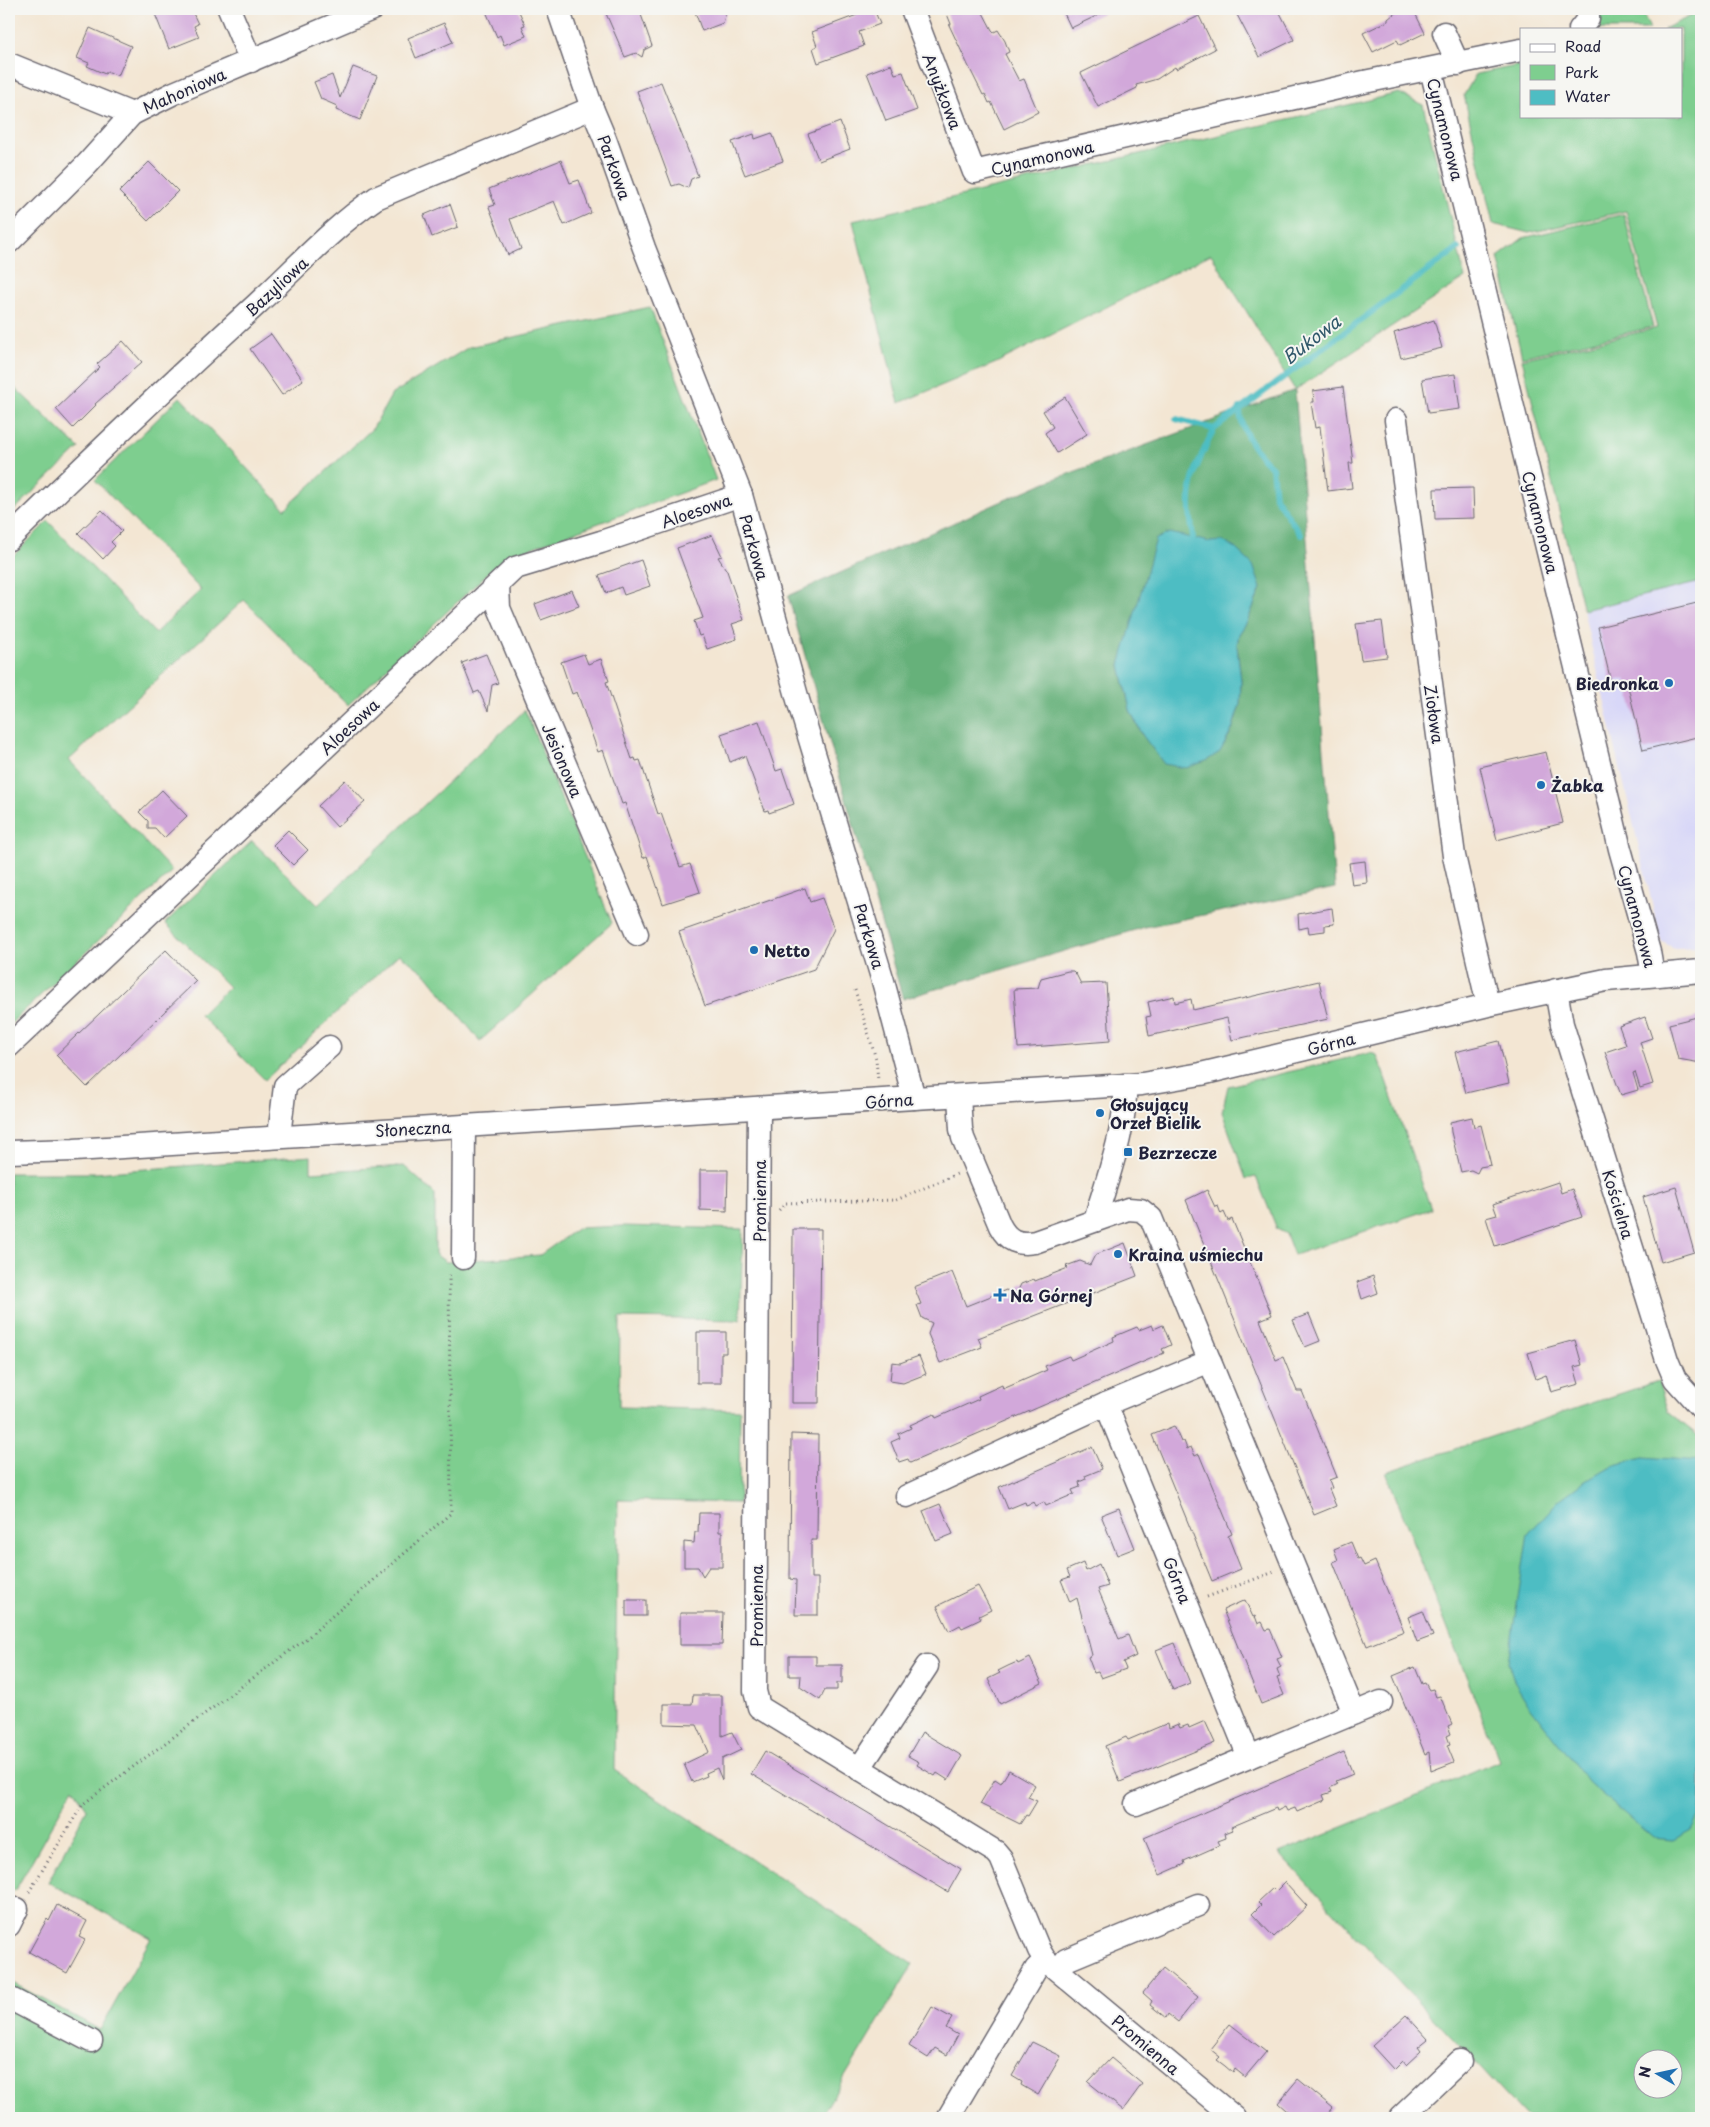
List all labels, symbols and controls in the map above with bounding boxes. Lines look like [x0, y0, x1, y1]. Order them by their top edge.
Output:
legend [1520, 28, 1682, 118]
text: Road [1565, 34, 1601, 57]
street label: Anyżkowa [917, 49, 969, 133]
text: Park [1565, 60, 1599, 83]
street label: Mahoniowa [139, 61, 229, 119]
street label: Cynamonowa [1422, 75, 1470, 183]
text: Water [1565, 84, 1610, 107]
street label: Parkowa [592, 131, 638, 203]
street label: Cynamonowa [988, 133, 1096, 181]
street label: Bazyliowa [239, 250, 313, 322]
water label: Bukowa [1276, 308, 1346, 370]
street label: Cynamonowa [1517, 468, 1565, 576]
street label: Aloesowa [658, 487, 734, 533]
street label: Parkowa [734, 511, 776, 583]
place label: Biedronka [1576, 671, 1659, 695]
marker: Biedronka [1663, 677, 1675, 689]
street label: Ziołowa [1419, 683, 1451, 745]
street label: Aloesowa [314, 692, 384, 760]
street label: Jesionowa [537, 719, 589, 801]
place label: Żabka [1551, 773, 1604, 797]
marker: Żabka [1535, 779, 1547, 791]
street label: Cynamonowa [1613, 862, 1663, 970]
street label: Parkowa [849, 900, 891, 972]
place label: Netto [764, 938, 810, 962]
marker: Netto [748, 944, 760, 956]
street label: Górna [1304, 1025, 1358, 1061]
street label: Górna [864, 1086, 914, 1114]
place label: Głosujący Orzeł Bielik [1110, 1092, 1201, 1134]
marker: Głosujący Orzeł Bielik [1094, 1107, 1106, 1119]
street label: Słoneczna [374, 1114, 452, 1142]
place label: Bezrzecze [1138, 1140, 1218, 1164]
marker: Bezrzecze [1122, 1146, 1134, 1158]
street label: Promienna [747, 1160, 771, 1242]
street label: Kościelna [1597, 1166, 1641, 1242]
place label: Kraina uśmiechu [1128, 1242, 1263, 1266]
marker: Kraina uśmiechu [1112, 1248, 1124, 1260]
place label: Na Górnej [1010, 1283, 1093, 1307]
marker: Na Górnej [994, 1289, 1006, 1301]
street label: Górna [1158, 1553, 1198, 1607]
street label: Promienna [744, 1565, 768, 1647]
street label: Promienna [1107, 2008, 1185, 2080]
north arrow [1632, 2050, 1682, 2100]
text: N [1633, 2065, 1656, 2079]

